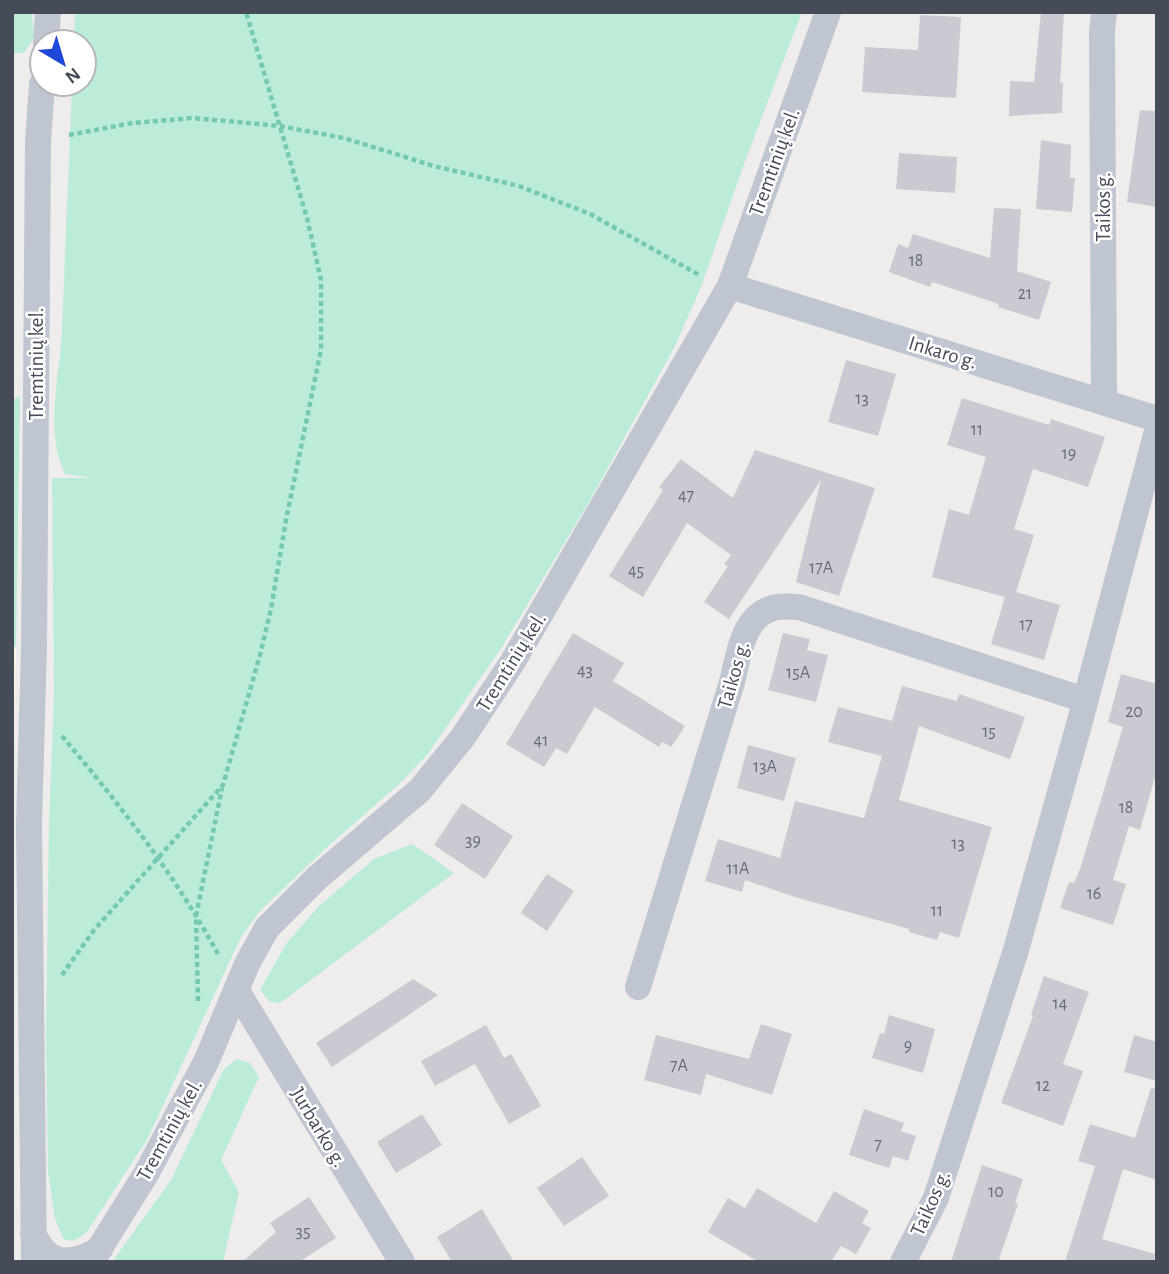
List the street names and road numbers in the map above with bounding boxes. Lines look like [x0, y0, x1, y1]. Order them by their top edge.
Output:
street label: Tremtinių kel. [745, 105, 804, 219]
street label: Taikos g. [1093, 172, 1114, 242]
street label: Tremtinių kel. [26, 308, 47, 420]
street label: Inkaro g. [906, 332, 980, 373]
street label: Tremtinių kel. [473, 609, 550, 716]
street label: Taikos g. [714, 639, 753, 711]
street label: Tremtinių kel. [133, 1076, 206, 1185]
street label: Jurbarko g. [287, 1084, 350, 1171]
street label: Taikos g. [907, 1167, 954, 1239]

